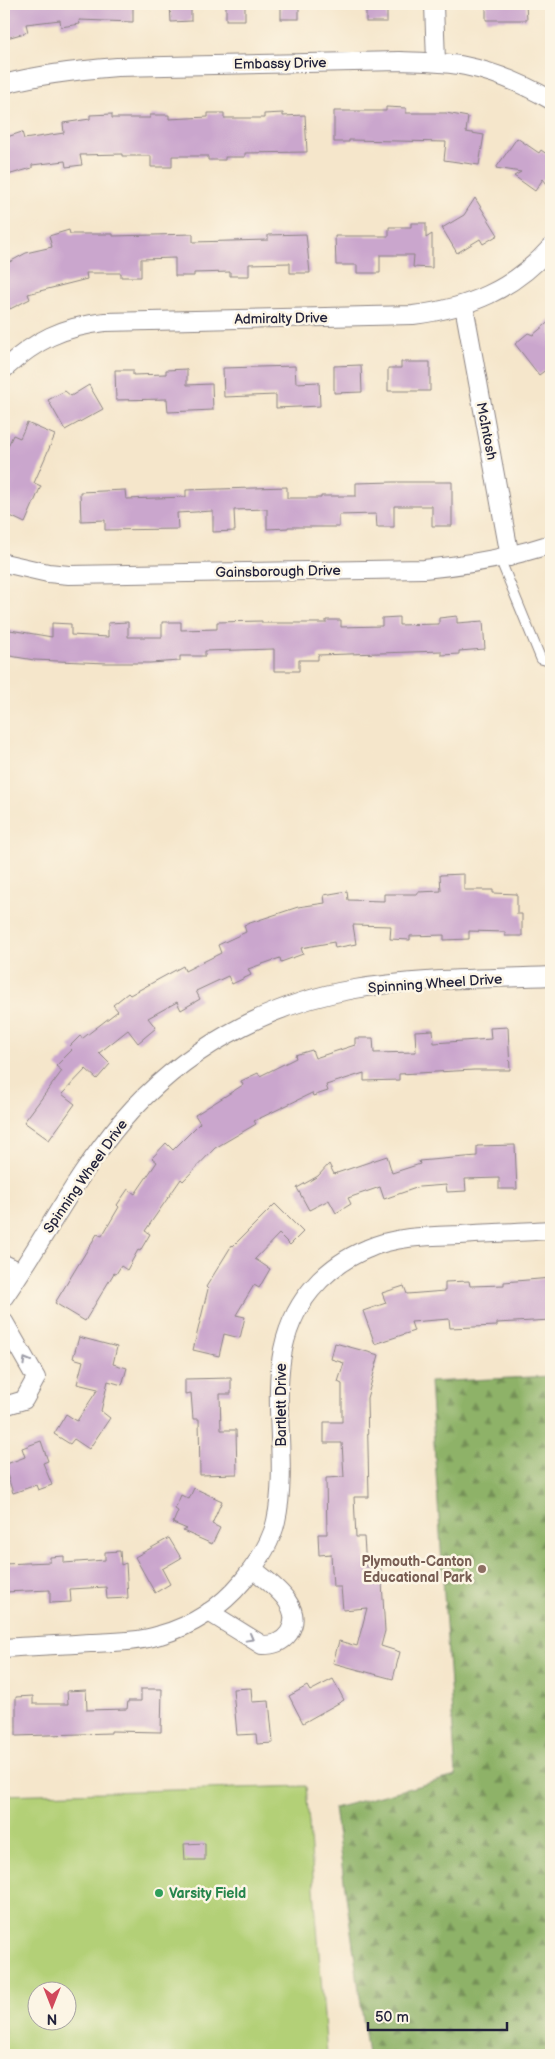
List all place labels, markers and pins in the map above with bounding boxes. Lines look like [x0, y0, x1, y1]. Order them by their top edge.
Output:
place label: Plymouth-Canton Educational Park [361, 1553, 473, 1586]
marker: Plymouth-Canton Educational Park [476, 1563, 488, 1575]
place label: Varsity Field [169, 1885, 246, 1902]
marker: Varsity Field [153, 1887, 165, 1899]

